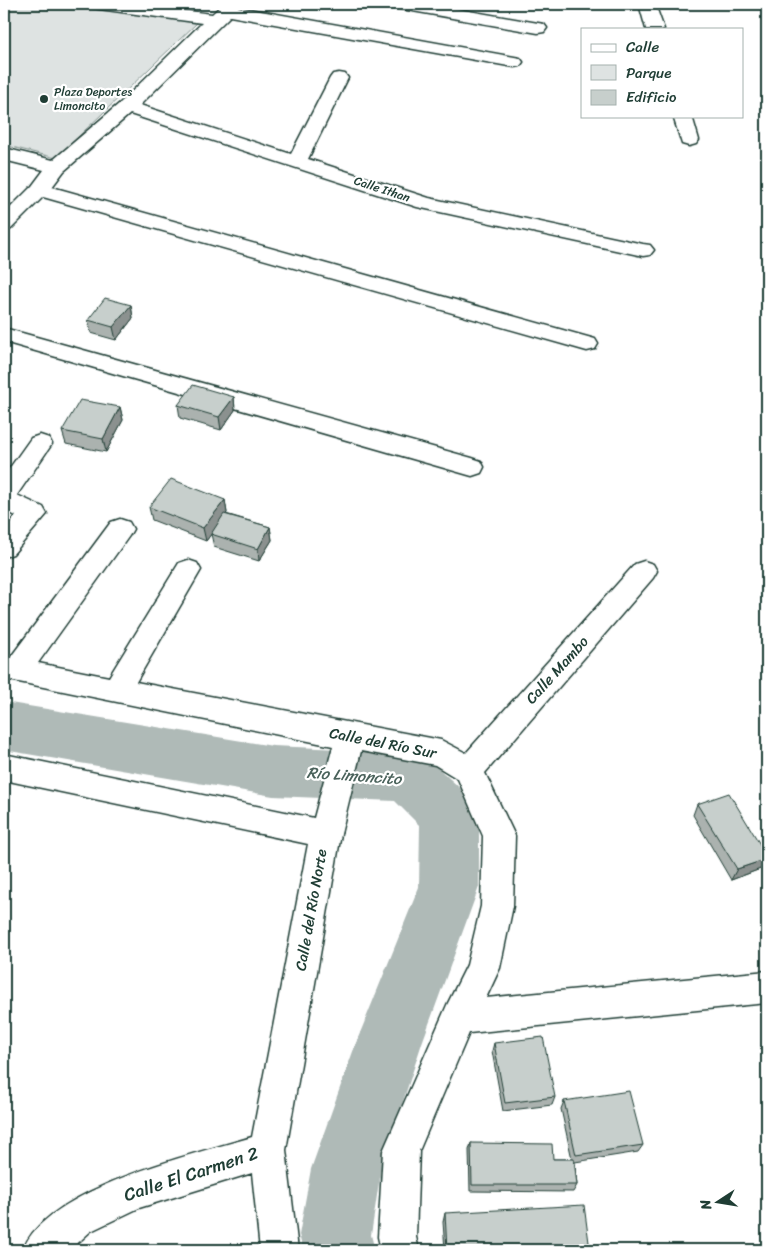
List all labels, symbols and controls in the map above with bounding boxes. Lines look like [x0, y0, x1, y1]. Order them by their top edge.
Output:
legend [581, 28, 744, 118]
text: Calle [626, 34, 659, 60]
text: Parque [626, 60, 671, 86]
place label: Plaza Deportes Limoncito [54, 81, 132, 117]
text: Edificio [626, 84, 677, 110]
marker: Plaza Deportes Limoncito [38, 93, 50, 105]
street label: Calle Ithan [351, 170, 413, 209]
street label: Calle Mambo [519, 630, 595, 710]
street label: Calle del Río Sur [327, 720, 440, 766]
water label: Río Limoncito [306, 758, 403, 793]
street label: Calle del Río Norte [287, 847, 335, 973]
street label: Calle El Carmen 2 [120, 1137, 262, 1211]
north arrow [694, 1176, 744, 1226]
text: N [692, 1197, 719, 1213]

